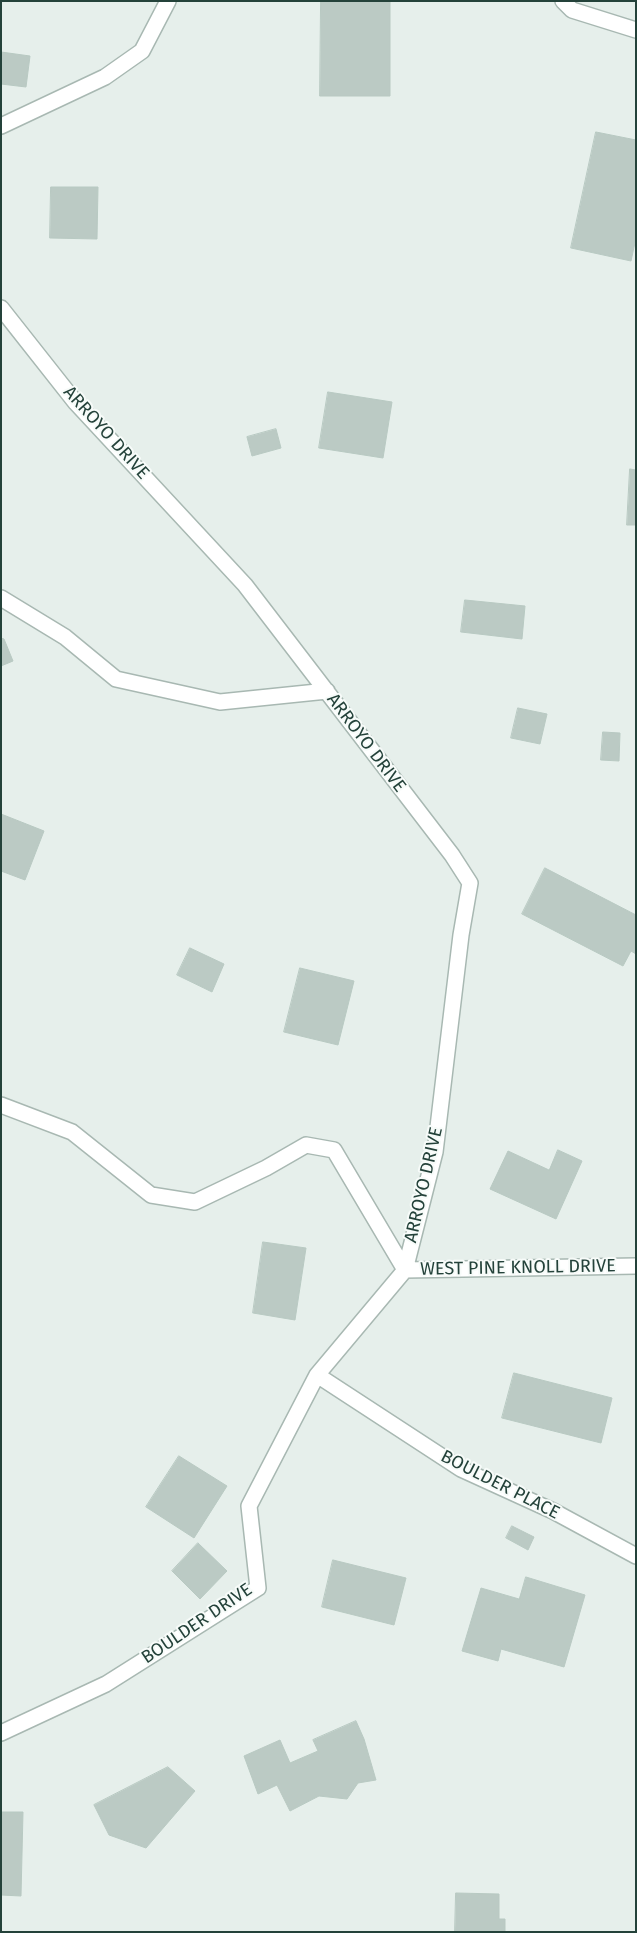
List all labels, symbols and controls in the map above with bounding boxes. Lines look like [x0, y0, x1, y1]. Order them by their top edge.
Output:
street label: ARROYO DRIVE [59, 382, 153, 484]
street label: ARROYO DRIVE [322, 689, 410, 797]
street label: ARROYO DRIVE [400, 1125, 448, 1245]
street label: WEST PINE KNOLL DRIVE [420, 1255, 616, 1281]
street label: BOULDER PLACE [437, 1446, 563, 1524]
street label: BOULDER DRIVE [138, 1579, 256, 1669]

